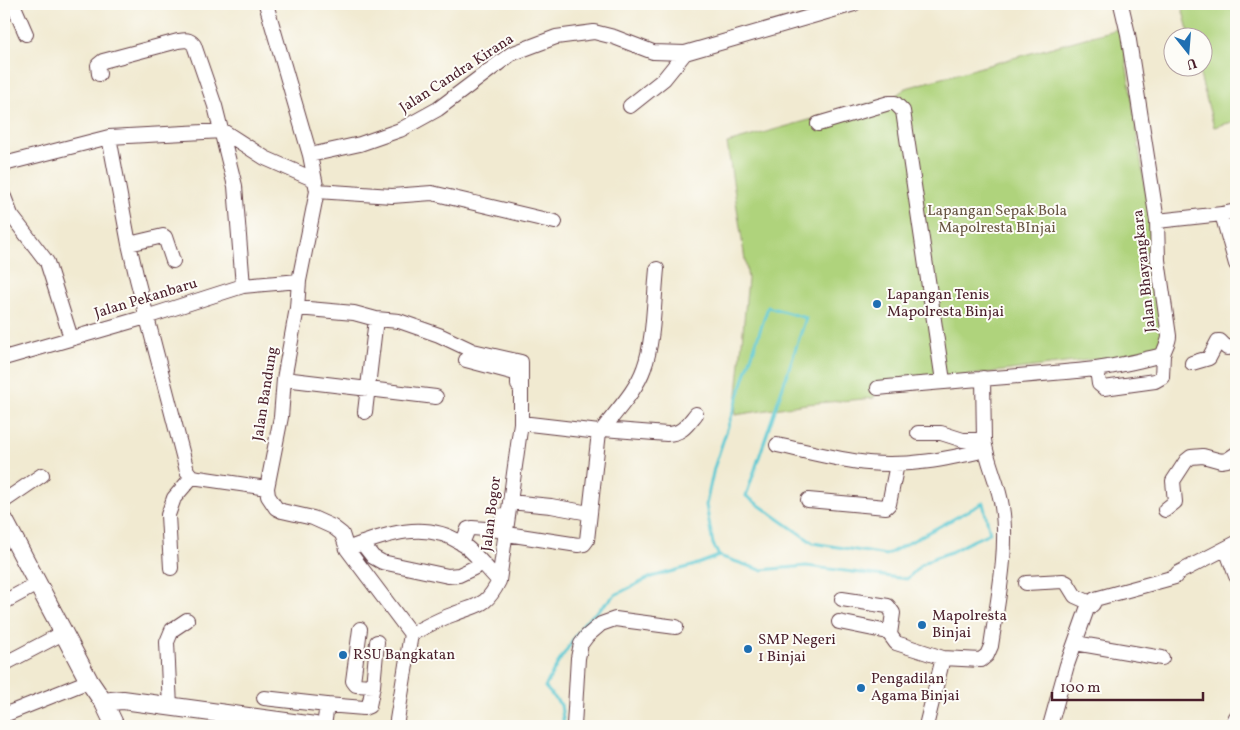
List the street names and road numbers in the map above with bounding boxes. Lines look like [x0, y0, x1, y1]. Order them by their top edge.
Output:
street label: Jalan Candra Kirana [396, 29, 518, 119]
street label: Jalan Bhayangkara [1128, 209, 1162, 333]
street label: Jalan Pekanbaru [92, 273, 200, 325]
street label: Jalan Bandung [248, 345, 284, 443]
street label: Jalan Bogor [477, 475, 507, 553]

